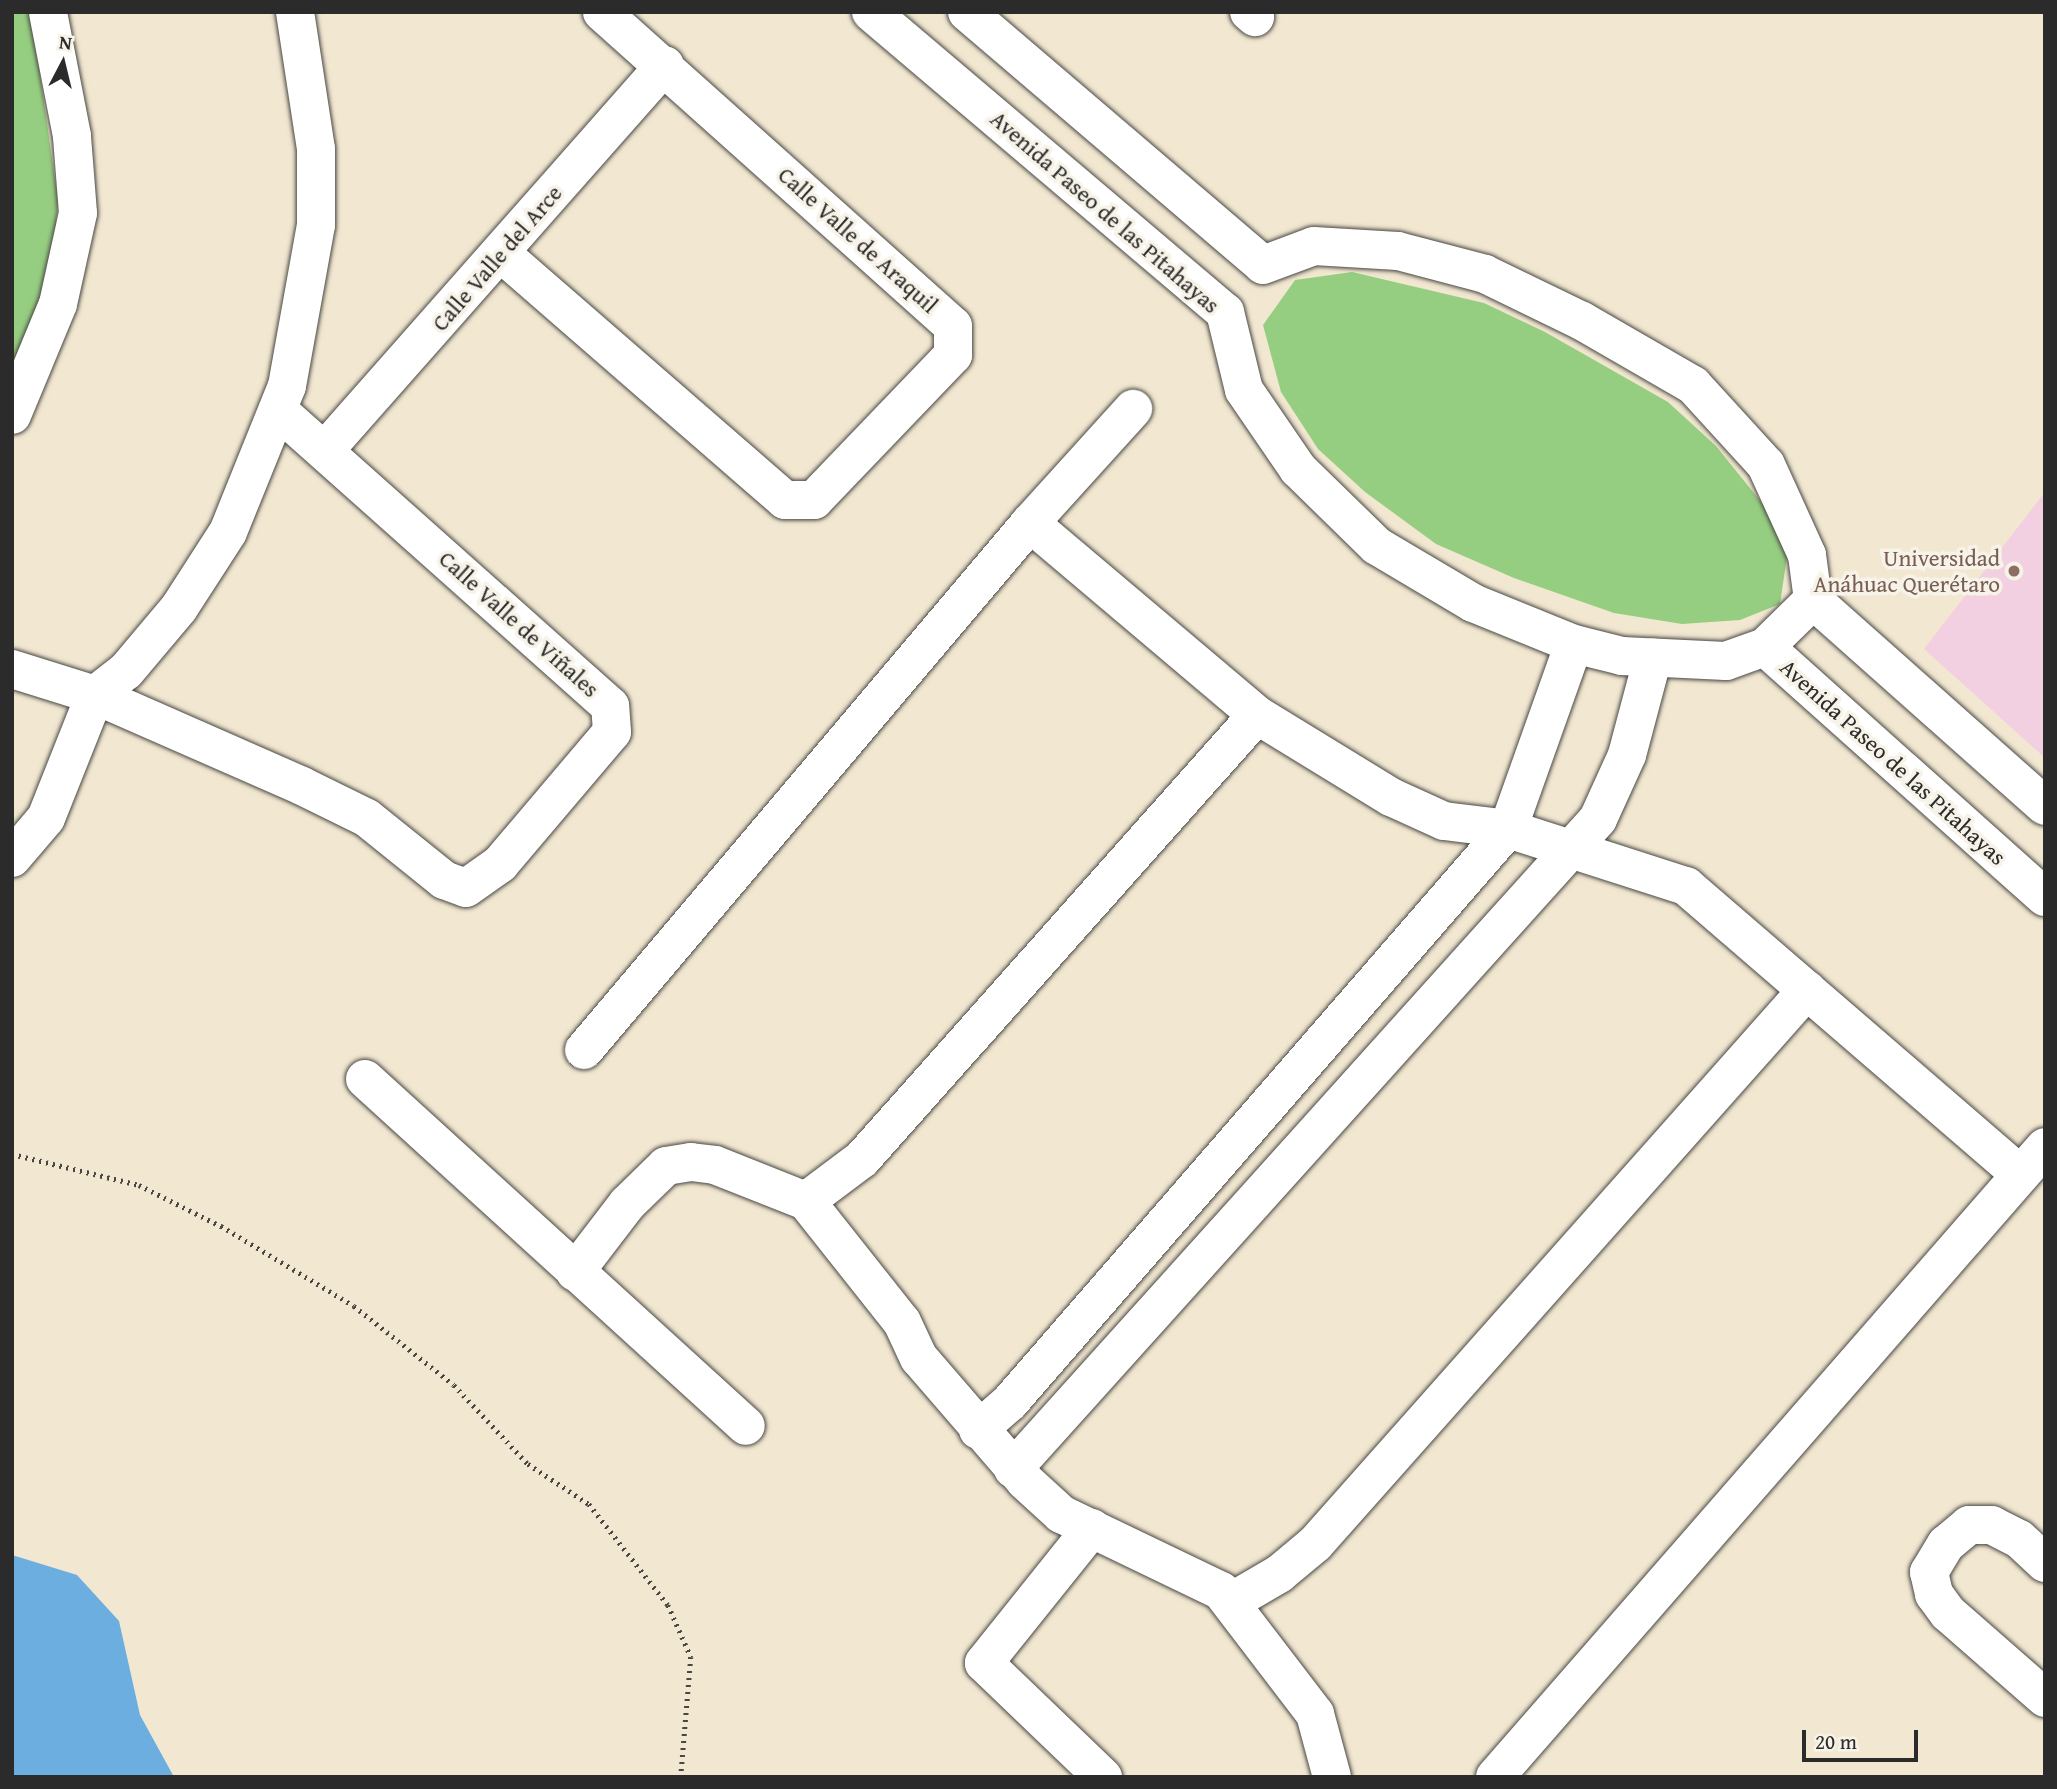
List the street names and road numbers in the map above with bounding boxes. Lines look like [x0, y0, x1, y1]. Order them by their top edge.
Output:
street label: Avenida Paseo de las Pitahayas [985, 105, 1225, 319]
street label: Calle Valle de Araquil [773, 161, 943, 319]
street label: Calle Valle del Arce [426, 179, 568, 337]
street label: Calle Valle de Viñales [433, 545, 605, 703]
street label: Avenida Paseo de las Pitahayas [1774, 653, 2012, 871]

